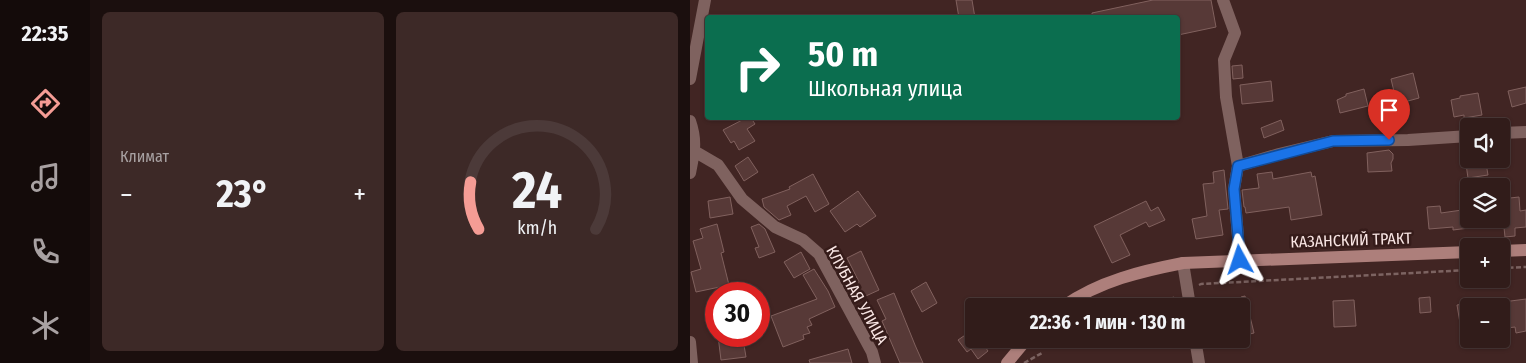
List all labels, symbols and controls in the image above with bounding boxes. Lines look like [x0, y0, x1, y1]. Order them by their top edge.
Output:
text: 22:35 [22, 20, 68, 47]
text: 50 m [808, 33, 878, 75]
icon: right [725, 35, 790, 100]
text: Школьная улица [808, 75, 963, 102]
icon: directions [28, 86, 63, 121]
pin [1368, 89, 1410, 140]
icon: arrive [1375, 96, 1403, 124]
map controls [1460, 118, 1510, 348]
button: sound [1460, 118, 1510, 168]
text: Климат [120, 147, 169, 166]
text: 24 [511, 159, 562, 222]
icon: music [28, 160, 63, 195]
text: 23° [216, 171, 270, 217]
text: − [120, 178, 133, 211]
text: + [353, 178, 366, 211]
button: layers [1460, 178, 1510, 228]
text: km/h [517, 217, 557, 239]
street label: КАЗАНСКИЙ ТРАКТ [1290, 228, 1413, 252]
position arrow [1213, 233, 1265, 285]
icon: phone [28, 234, 63, 269]
button: + [1460, 238, 1510, 288]
street label: КЛУБНАЯ УЛИЦА [822, 243, 892, 348]
speed limit sign: 30 [705, 282, 770, 347]
button: − [1460, 298, 1510, 348]
icon: climate [28, 308, 63, 343]
text: 22:36 · 1 мин · 130 m [1030, 311, 1185, 334]

